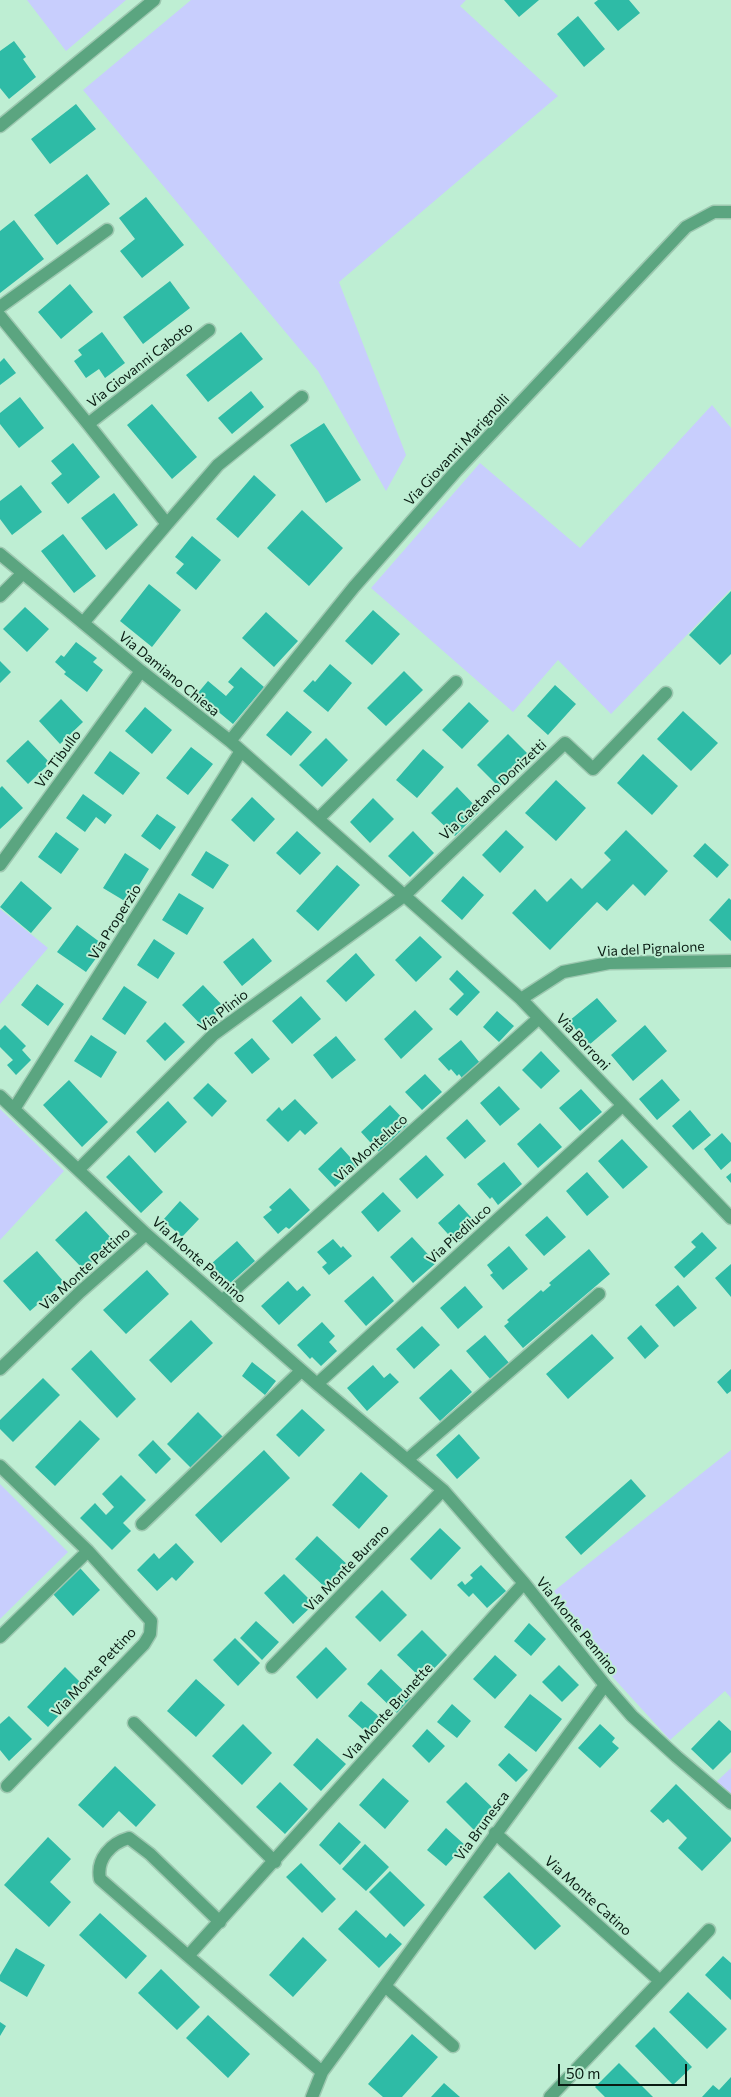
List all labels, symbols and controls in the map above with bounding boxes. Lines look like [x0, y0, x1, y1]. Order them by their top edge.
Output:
street label: Via Giovanni Caboto [84, 319, 196, 411]
street label: Via Giovanni Marignolli [401, 391, 513, 509]
street label: Via Damiano Chiesa [115, 628, 223, 720]
street label: Via Tibullo [31, 727, 85, 791]
street label: Via Gaetano Donizetti [436, 736, 550, 844]
street label: Via Properzio [85, 881, 145, 963]
street label: Via del Pignalone [597, 938, 705, 960]
street label: Via Plinio [195, 986, 251, 1036]
street label: Via Borroni [552, 1010, 614, 1074]
street label: Via Monteluco [331, 1111, 411, 1185]
street label: Via Piediluco [423, 1201, 495, 1267]
street label: Via Monte Pennino [149, 1213, 249, 1307]
street label: Via Monte Pettino [36, 1224, 134, 1314]
street label: Via Monte Burano [301, 1521, 393, 1615]
street label: Via Monte Pennino [533, 1574, 621, 1678]
street label: Via Monte Pettino [48, 1624, 140, 1720]
street label: Via Monte Brunette [340, 1660, 436, 1764]
street label: Via Brunesca [451, 1788, 513, 1864]
street label: Via Monte Catino [541, 1853, 635, 1939]
scale bar [561, 2054, 690, 2086]
text: 50 m [566, 2064, 600, 2082]

